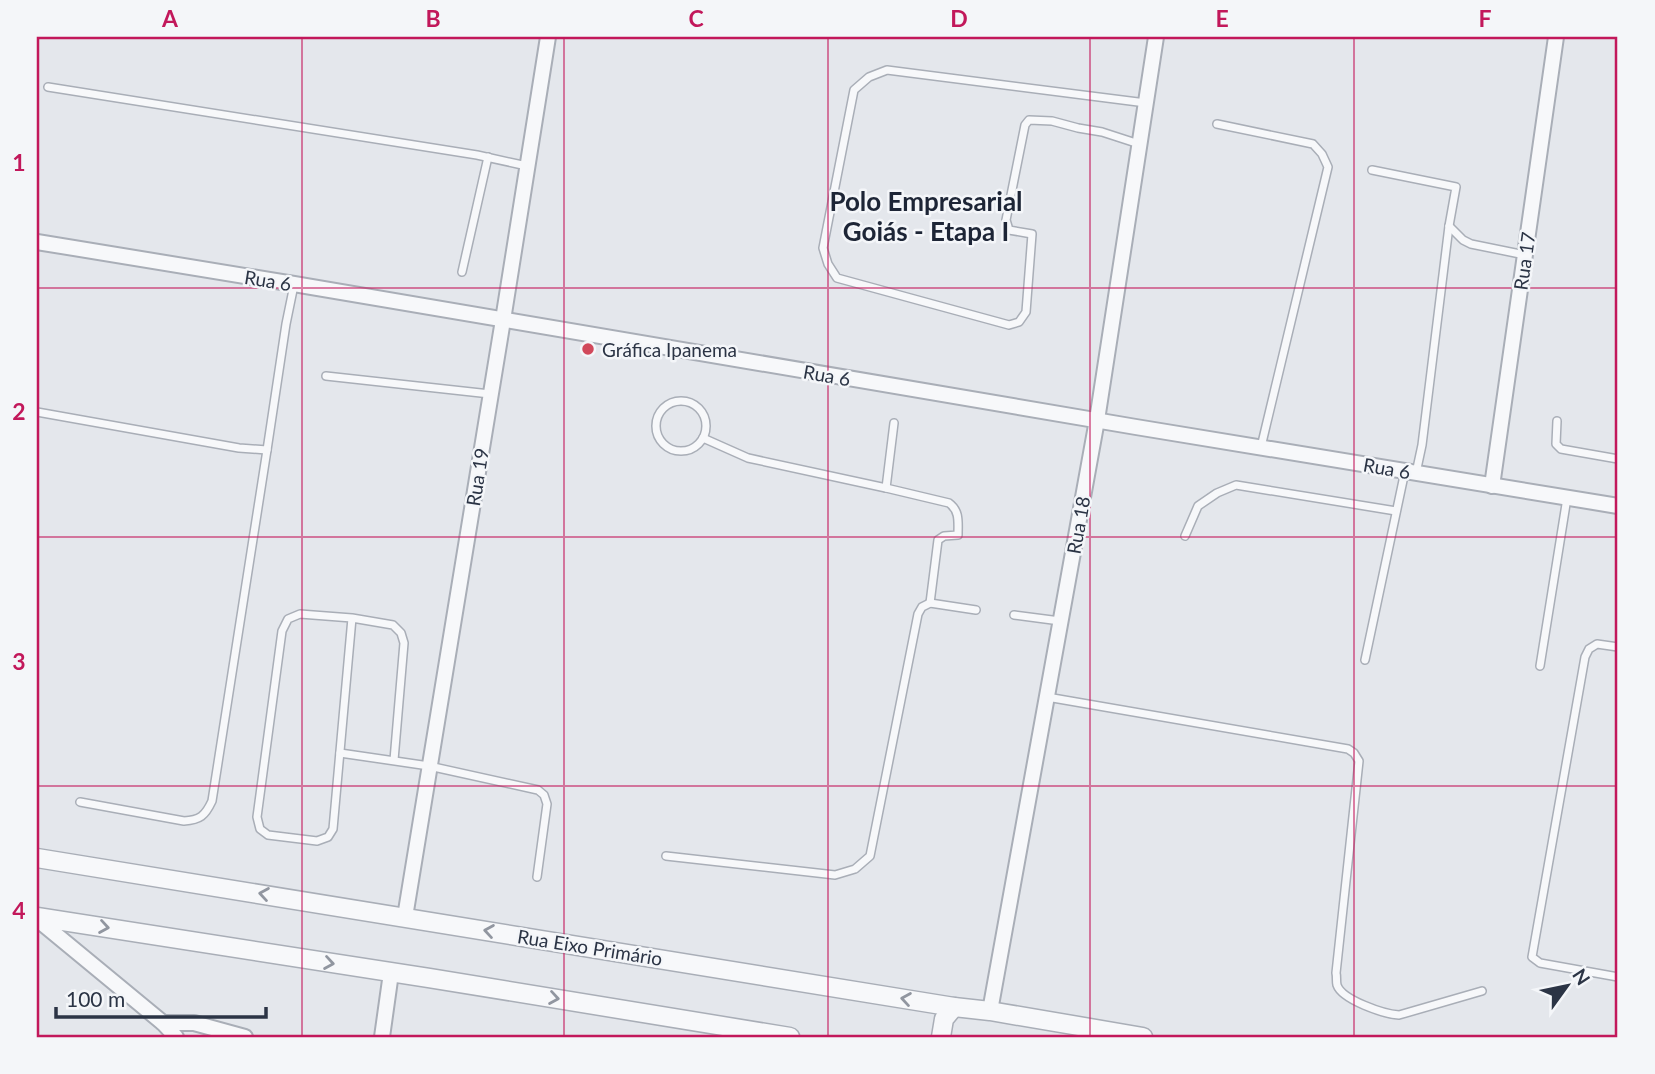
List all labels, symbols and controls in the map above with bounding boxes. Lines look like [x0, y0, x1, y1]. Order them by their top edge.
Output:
text: A [161, 4, 179, 32]
text: B [425, 4, 441, 32]
text: C [688, 4, 704, 32]
text: D [950, 4, 968, 32]
text: E [1215, 4, 1229, 32]
text: F [1478, 4, 1492, 32]
text: 1 [12, 148, 26, 176]
district label: Polo Empresarial Goiás - Etapa I [829, 185, 1023, 247]
street label: Rua 17 [1509, 230, 1539, 292]
street label: Rua 6 [243, 265, 293, 295]
place label: Gráfica Ipanema [602, 338, 737, 361]
marker: Gráfica Ipanema [580, 341, 596, 357]
street label: Rua 6 [802, 360, 852, 390]
text: 2 [12, 397, 26, 425]
street label: Rua 19 [461, 446, 493, 508]
street label: Rua 6 [1362, 453, 1412, 483]
street label: Rua 18 [1062, 494, 1094, 556]
text: 3 [12, 647, 26, 675]
one-way arrow [258, 887, 270, 902]
text: 4 [12, 896, 26, 924]
one-way arrow [98, 920, 110, 935]
one-way arrow [483, 924, 495, 939]
street label: Rua Eixo Primário [516, 924, 664, 970]
north arrow [1532, 951, 1602, 1021]
one-way arrow [323, 955, 335, 970]
text: N [1568, 964, 1595, 989]
scale bar [56, 976, 266, 1020]
text: 100 m [66, 986, 125, 1011]
one-way arrow [548, 990, 560, 1005]
one-way arrow [901, 992, 912, 1007]

